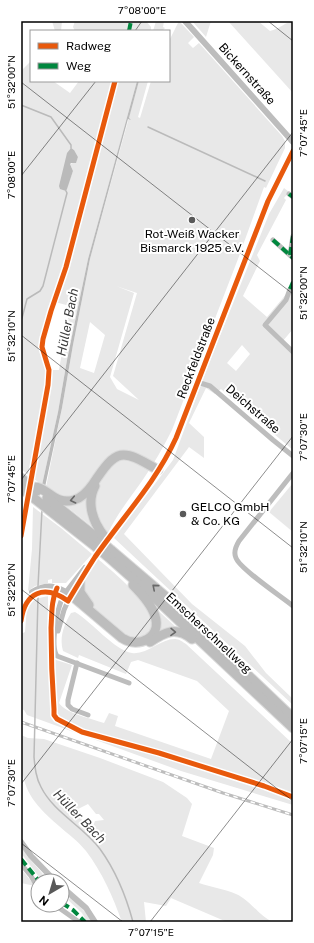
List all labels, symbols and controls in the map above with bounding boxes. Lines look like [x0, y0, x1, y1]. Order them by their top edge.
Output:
text: 7°08'00"E [118, 4, 166, 16]
legend [30, 30, 170, 82]
text: Radweg [66, 39, 111, 53]
street label: Bickernstraße [216, 40, 278, 108]
text: 51°32'00"N [5, 55, 17, 109]
text: Weg [66, 59, 91, 73]
text: 7°07'45"E [297, 109, 309, 157]
text: 7°08'00"E [5, 151, 17, 199]
marker: Rot-Weiß Wacker Bismarck 1925 e.V. [187, 215, 197, 225]
place label: Rot-Weiß Wacker Bismarck 1925 e.V. [140, 227, 244, 255]
text: 51°32'00"N [297, 266, 309, 320]
water label: Hüller Bach [54, 287, 81, 357]
text: 51°32'10"N [5, 310, 17, 362]
street label: Reckfeldstraße [174, 315, 218, 400]
street label: Deichstraße [223, 382, 283, 436]
text: 7°07'30"E [297, 413, 309, 461]
text: 7°07'45"E [5, 455, 17, 503]
one-way arrow [69, 495, 76, 503]
place label: GELCO GmbH & Co. KG [191, 500, 269, 528]
marker: GELCO GmbH & Co. KG [178, 509, 188, 519]
text: 51°32'10"N [297, 521, 309, 573]
text: 51°32'20"N [5, 563, 17, 617]
one-way arrow [152, 584, 159, 591]
street label: Emscherschnellweg [163, 590, 255, 676]
one-way arrow [170, 628, 176, 636]
text: 7°07'15"E [297, 718, 309, 764]
text: 7°07'30"E [5, 759, 17, 807]
water label: Hüller Bach [50, 786, 109, 846]
north arrow [30, 873, 70, 913]
text: N [37, 894, 51, 908]
text: 7°07'15"E [128, 926, 174, 938]

